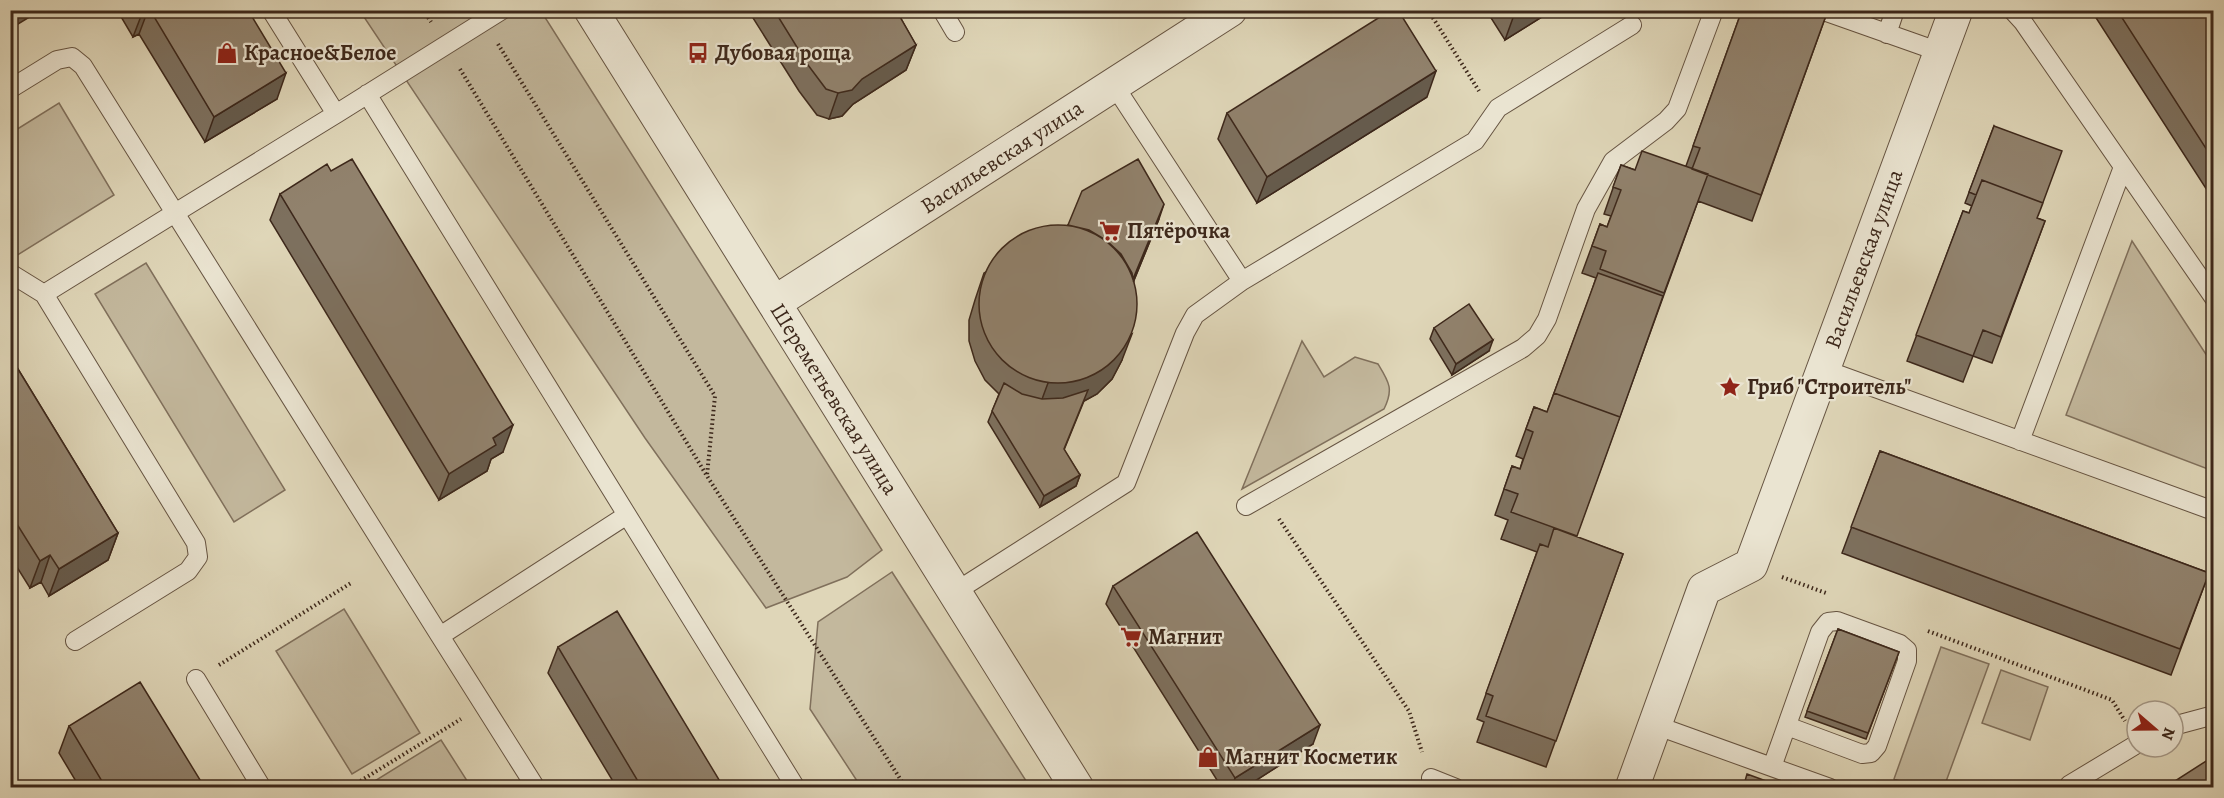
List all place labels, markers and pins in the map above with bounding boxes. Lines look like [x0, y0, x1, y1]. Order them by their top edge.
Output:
place label: Красное&Белое [244, 38, 396, 68]
place label: Дубовая роща [715, 38, 852, 68]
shop icon: Красное&Белое [215, 41, 239, 65]
bus stop icon: Дубовая роща [686, 41, 710, 65]
place label: Пятёрочка [1127, 216, 1231, 246]
supermarket icon: Пятёрочка [1098, 219, 1122, 243]
place label: Гриб "Строитель" [1747, 372, 1911, 402]
place icon: Гриб "Строитель" [1718, 375, 1742, 399]
place label: Магнит [1148, 622, 1222, 652]
supermarket icon: Магнит [1119, 625, 1143, 649]
place label: Магнит Косметик [1225, 742, 1398, 772]
shop icon: Магнит Косметик [1196, 745, 1220, 769]

